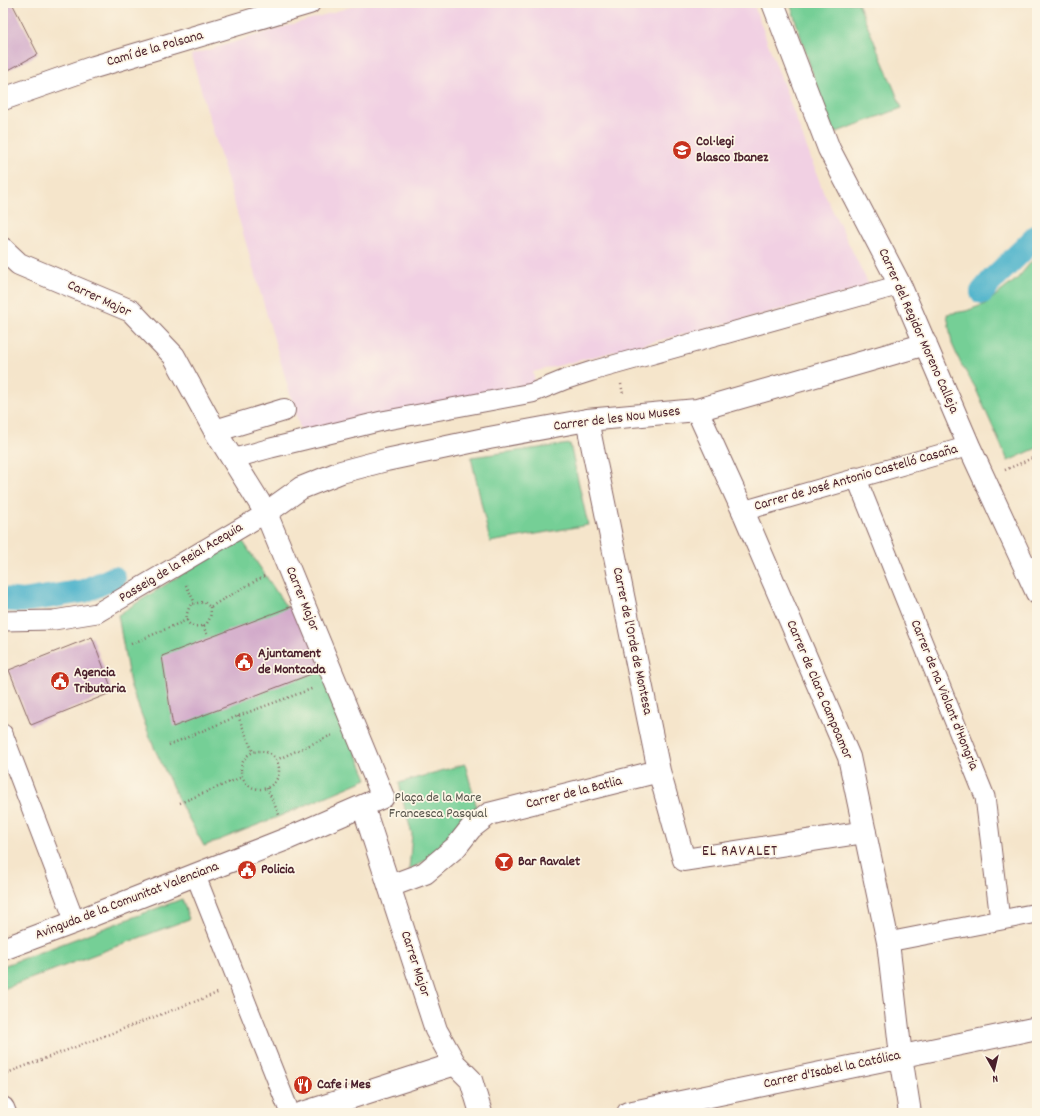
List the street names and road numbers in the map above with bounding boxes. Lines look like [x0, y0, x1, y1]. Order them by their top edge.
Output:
street label: Camí de la Polsana [104, 26, 206, 72]
street label: Carrer del Regidor Moreno Calleja [873, 245, 964, 417]
street label: Carrer Major [64, 276, 135, 323]
street label: Carrer de les Nou Muses [552, 401, 682, 437]
street label: Carrer de José Antonio Castelló Casaña [752, 439, 960, 517]
street label: Passeig de la Reial Acequia [115, 518, 247, 608]
street label: Carrer Major [280, 564, 324, 635]
street label: Carrer de l'Orde de Montesa [607, 565, 657, 717]
street label: Carrer de Clara Campoamor [781, 617, 858, 763]
street label: Carrer de na Violant d'Hongria [905, 617, 983, 774]
street label: Carrer de la Batlia [524, 771, 625, 815]
street label: Avinguda de la Comunitat Valenciana [32, 857, 222, 945]
street label: Carrer Major [395, 928, 435, 1000]
street label: Carrer d'Isabel la Católica [762, 1046, 903, 1094]

